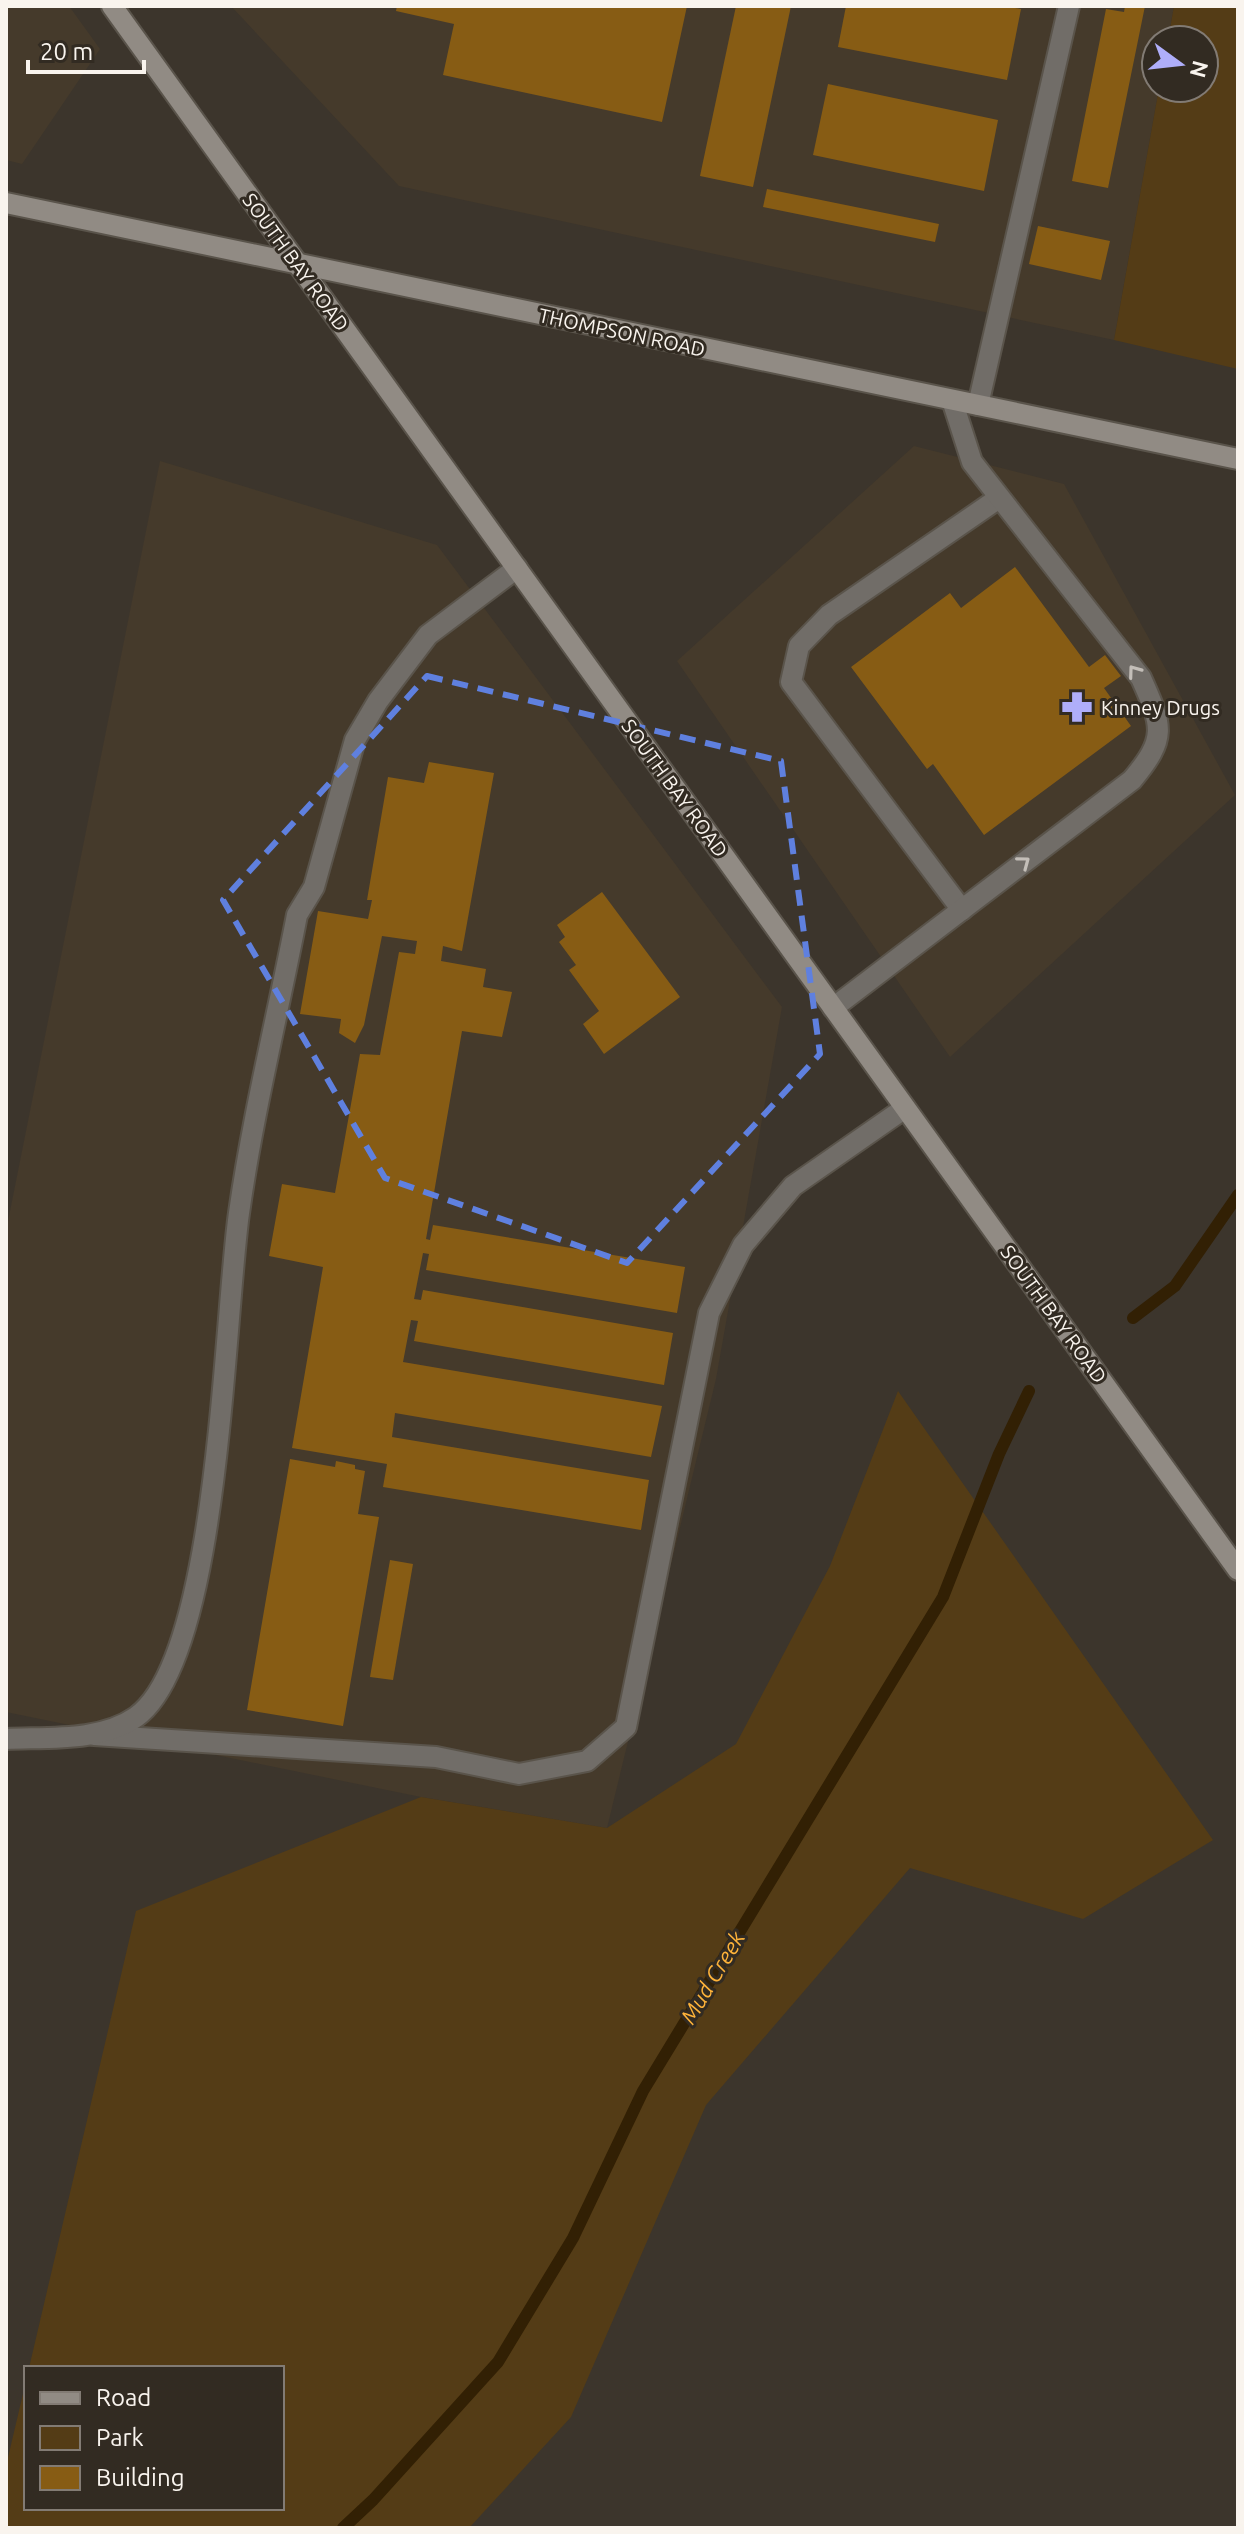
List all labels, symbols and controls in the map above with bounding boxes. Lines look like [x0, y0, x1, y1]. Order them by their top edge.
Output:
scale bar [28, 24, 144, 74]
north arrow [1140, 24, 1220, 104]
text: 20 m [40, 38, 93, 65]
text: N [1186, 58, 1214, 80]
street label: SOUTH BAY ROAD [238, 189, 354, 335]
street label: THOMPSON ROAD [537, 303, 707, 361]
one-way arrow [1130, 665, 1144, 680]
pharmacy icon: Kinney Drugs [1060, 690, 1094, 724]
place label: Kinney Drugs [1101, 696, 1220, 719]
street label: SOUTH BAY ROAD [617, 715, 733, 861]
one-way arrow [1015, 858, 1030, 872]
street label: SOUTH BAY ROAD [996, 1241, 1112, 1387]
water label: Mud Creek [675, 1926, 750, 2028]
legend [24, 2366, 284, 2510]
text: Road [96, 2384, 151, 2411]
text: Park [96, 2424, 144, 2451]
text: Building [96, 2464, 184, 2491]

